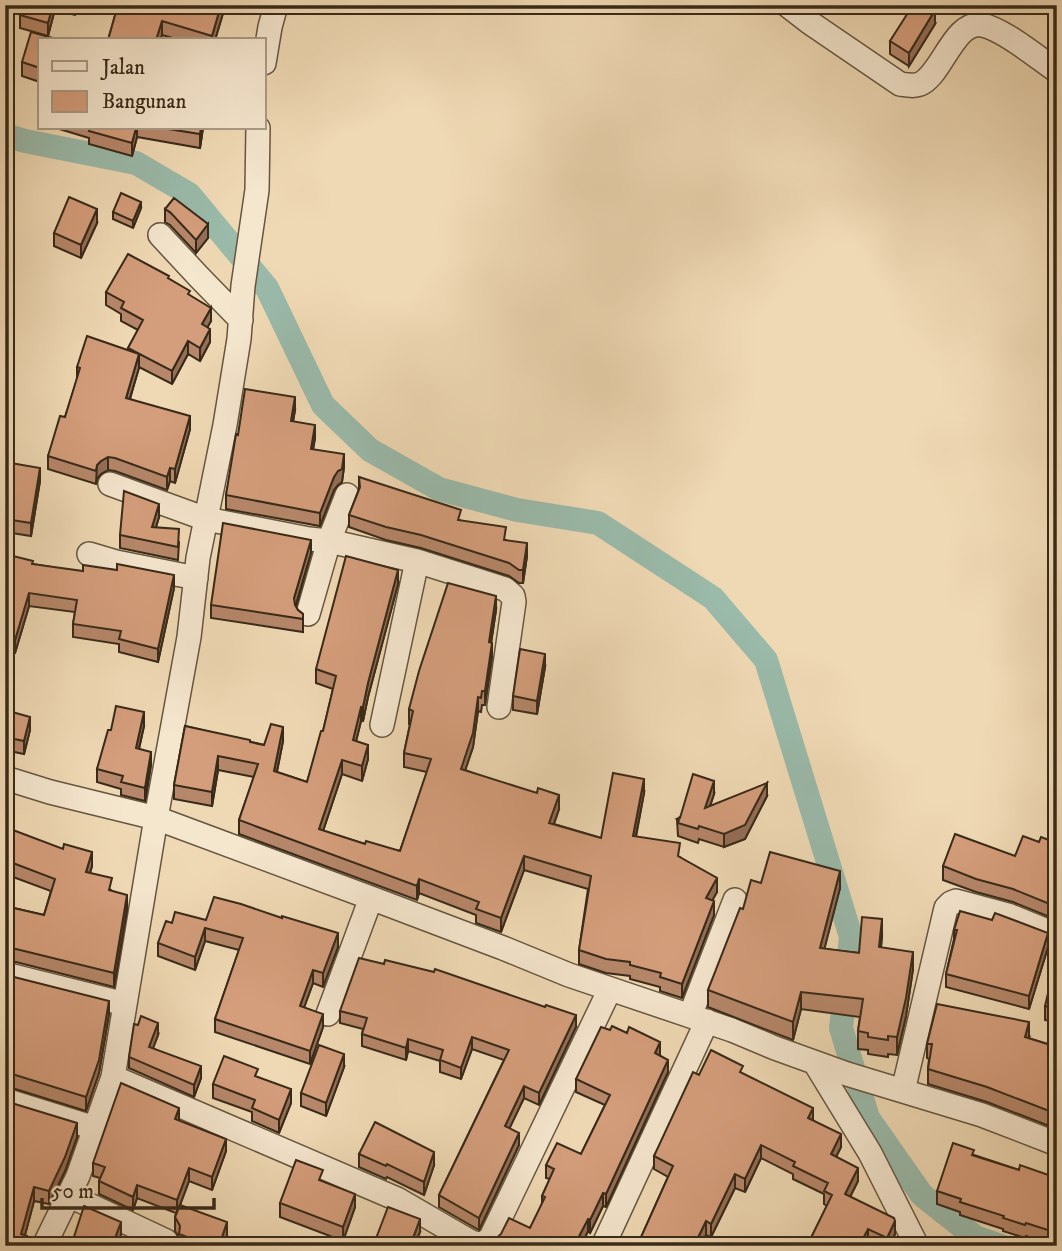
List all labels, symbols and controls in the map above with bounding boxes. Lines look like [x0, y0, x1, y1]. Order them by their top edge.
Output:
legend [38, 38, 266, 130]
text: Jalan [100, 55, 145, 81]
text: Bangunan [102, 89, 186, 115]
scale bar [42, 1167, 214, 1211]
text: 50 m [52, 1179, 94, 1205]

